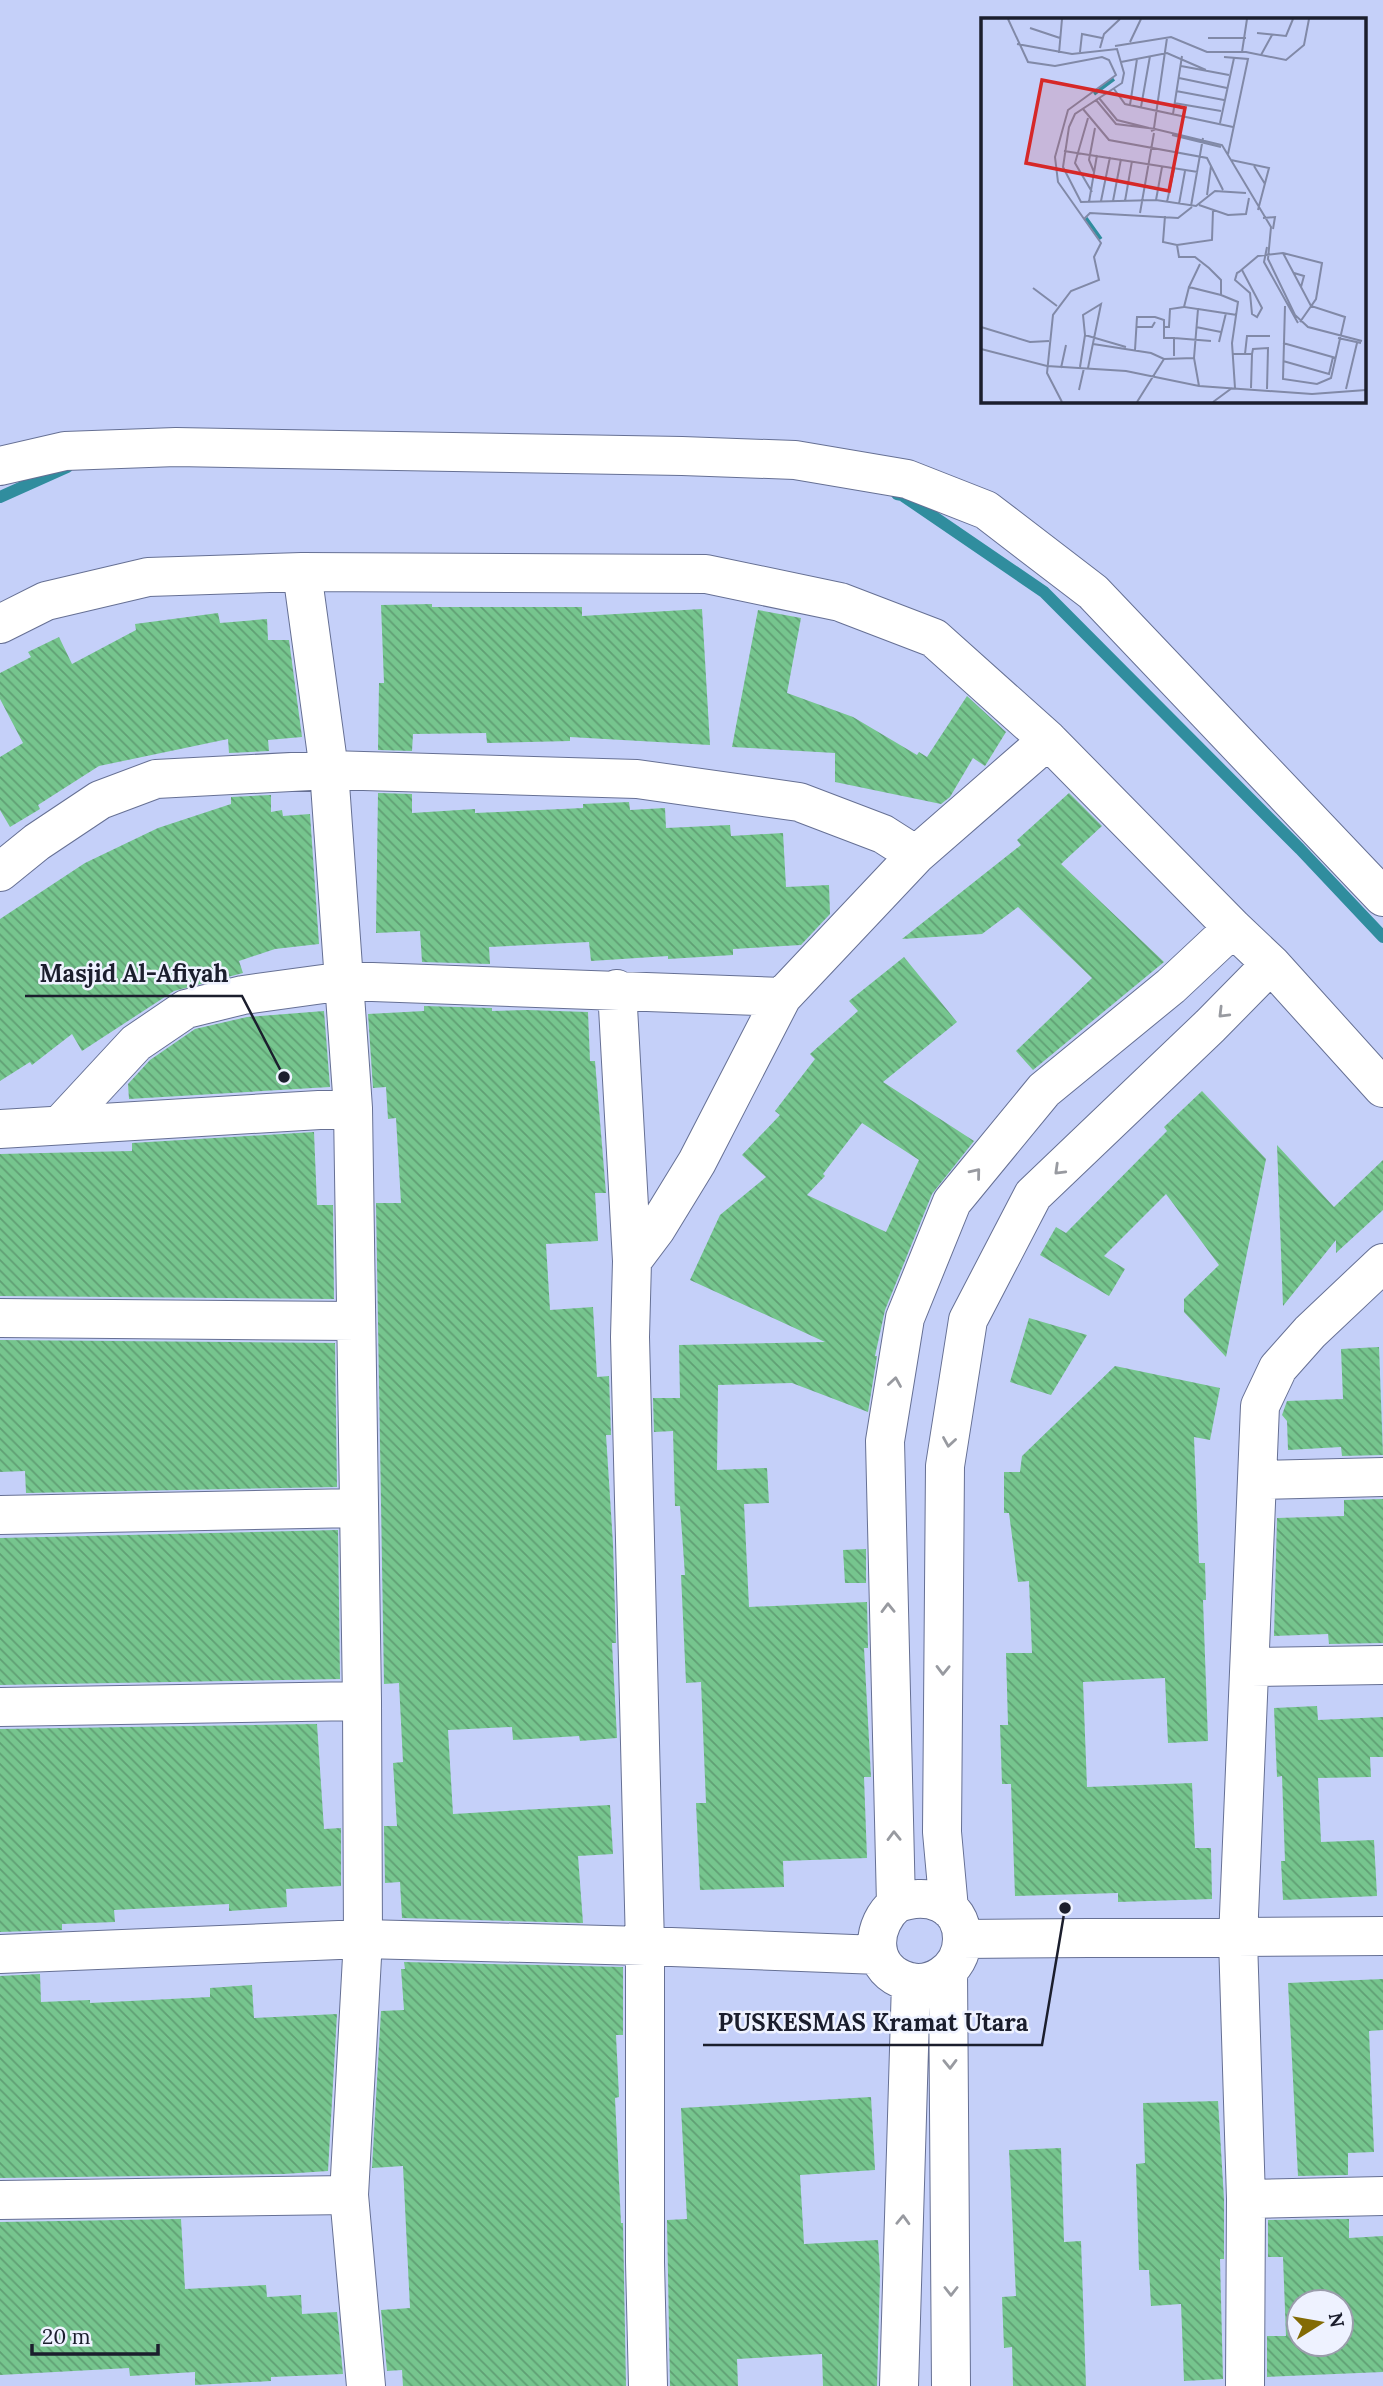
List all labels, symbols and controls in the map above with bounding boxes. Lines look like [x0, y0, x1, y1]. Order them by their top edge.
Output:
inset map [981, 18, 1366, 402]
callout: Masjid Al-Afiyah [25, 951, 242, 996]
text: Masjid Al-Afiyah [39, 958, 229, 989]
one-way arrow [1219, 1004, 1232, 1017]
one-way arrow [1054, 1162, 1067, 1175]
one-way arrow [968, 1168, 980, 1181]
one-way arrow [887, 1376, 902, 1388]
one-way arrow [942, 1437, 957, 1448]
one-way arrow [880, 1603, 896, 1613]
one-way arrow [936, 1664, 951, 1675]
one-way arrow [886, 1830, 901, 1841]
callout: PUSKESMAS Kramat Utara [703, 2000, 1042, 2045]
text: PUSKESMAS Kramat Utara [718, 2007, 1029, 2038]
one-way arrow [942, 2058, 957, 2069]
one-way arrow [896, 2214, 911, 2225]
one-way arrow [943, 2286, 959, 2297]
north arrow [1285, 2288, 1355, 2358]
text: N [1324, 2310, 1350, 2330]
scale bar [32, 2312, 158, 2356]
text: 20 m [42, 2323, 91, 2350]

